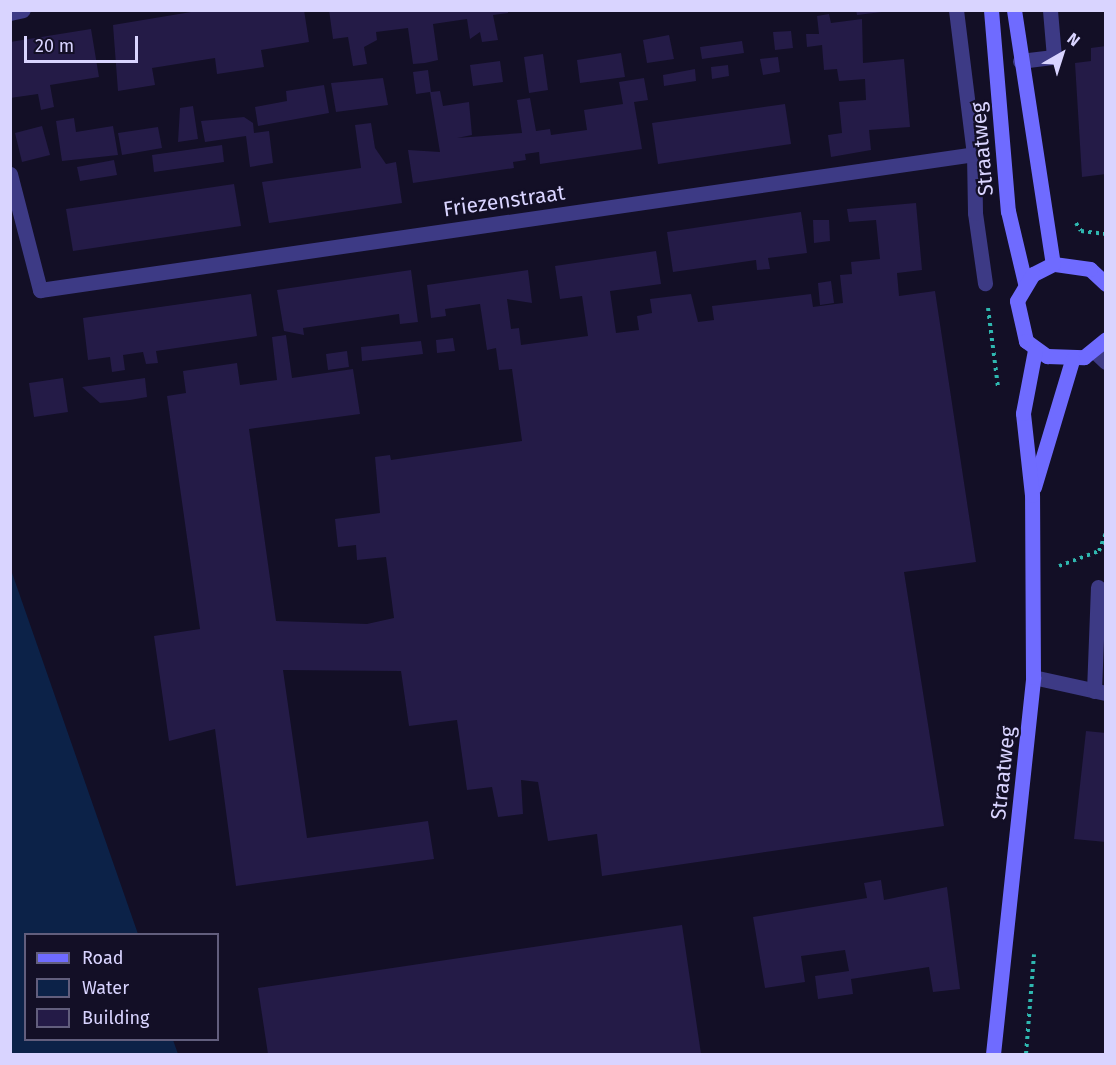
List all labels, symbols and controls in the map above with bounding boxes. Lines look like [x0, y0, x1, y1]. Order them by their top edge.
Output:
scale bar [27, 24, 141, 62]
north arrow [1032, 24, 1092, 84]
text: N [1064, 29, 1084, 50]
text: 20 m [35, 35, 74, 57]
street label: Straatweg [965, 101, 999, 197]
street label: Friezenstraat [441, 180, 567, 222]
street label: Straatweg [986, 725, 1020, 821]
legend [24, 933, 219, 1041]
text: Road [82, 947, 124, 969]
text: Water [82, 977, 129, 999]
text: Building [82, 1007, 149, 1029]

